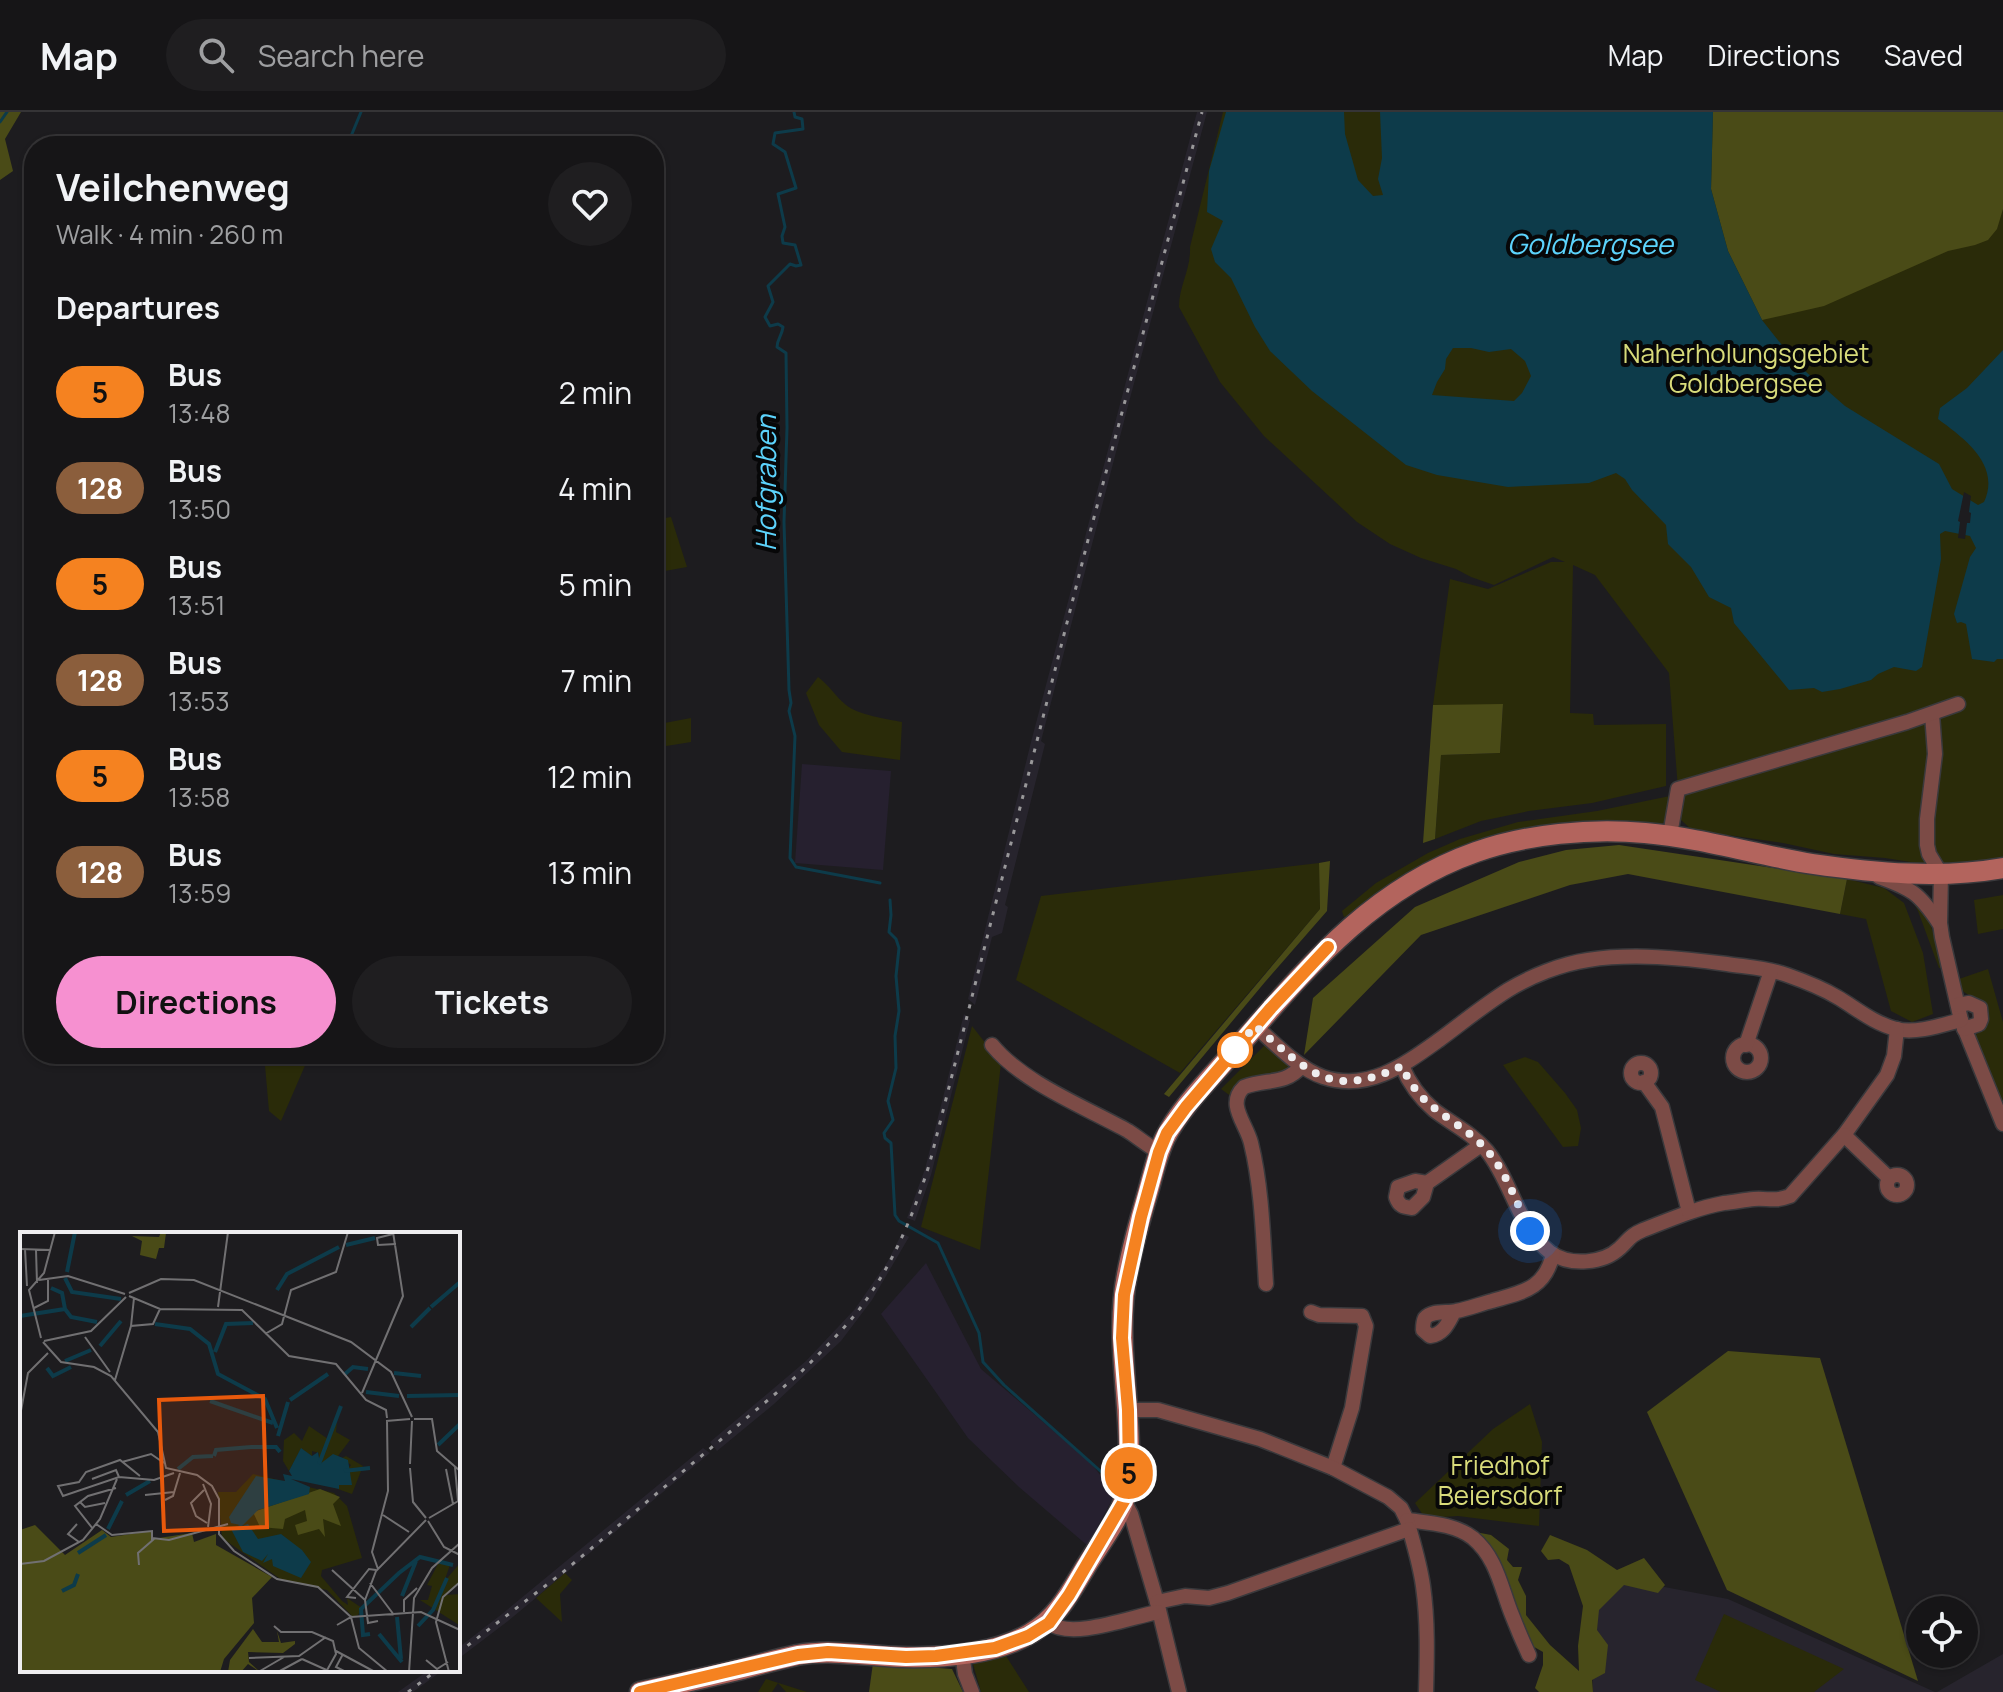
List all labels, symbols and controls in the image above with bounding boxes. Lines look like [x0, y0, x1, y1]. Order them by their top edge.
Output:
search box [166, 19, 726, 91]
text: Map [40, 29, 118, 81]
icon: search [194, 33, 238, 77]
text: Search here [258, 35, 425, 76]
text: Map [1608, 36, 1663, 74]
text: Directions [1707, 36, 1840, 74]
text: Saved [1884, 36, 1963, 74]
text: Veilchenweg [56, 160, 290, 212]
button: heart [548, 162, 632, 246]
text: Walk · 4 min · 260 m [56, 216, 283, 252]
water label: Goldbergsee [1507, 224, 1675, 262]
text: Departures [56, 287, 220, 328]
park label: Naherholungsgebiet Goldbergsee [1623, 335, 1869, 401]
text: Bus [168, 354, 222, 395]
text: 2 min [559, 372, 632, 413]
text: 5 [92, 373, 108, 411]
text: 13:48 [168, 395, 231, 431]
water label: Hofgraben [746, 413, 784, 551]
text: Bus [168, 450, 222, 491]
text: 4 min [558, 468, 632, 509]
text: 128 [77, 469, 123, 507]
text: 13:50 [168, 491, 231, 527]
text: Bus [168, 546, 222, 587]
text: 5 min [558, 564, 632, 605]
text: 5 [92, 565, 108, 603]
text: 13:51 [168, 587, 225, 623]
text: Bus [168, 642, 222, 683]
text: 7 min [561, 660, 632, 701]
text: 128 [77, 661, 123, 699]
text: 13:53 [168, 683, 230, 719]
text: Bus [168, 738, 222, 779]
text: 12 min [547, 756, 632, 797]
text: 5 [92, 757, 108, 795]
text: 13:58 [168, 779, 230, 815]
text: Bus [168, 834, 222, 875]
text: 13 min [547, 852, 632, 893]
text: 128 [77, 853, 123, 891]
text: 13:59 [168, 875, 231, 911]
button: Directions [56, 956, 336, 1048]
button: Tickets [352, 956, 632, 1048]
unlabelled marker [1218, 1033, 1252, 1067]
your location [1510, 1211, 1550, 1251]
inset map [20, 1232, 460, 1672]
line badge: 5 [1103, 1447, 1155, 1499]
park label: Friedhof Beiersdorf [1438, 1447, 1562, 1513]
text: 5 [1121, 1454, 1137, 1492]
map controls [1906, 1596, 1978, 1668]
button: locate [1906, 1596, 1978, 1668]

